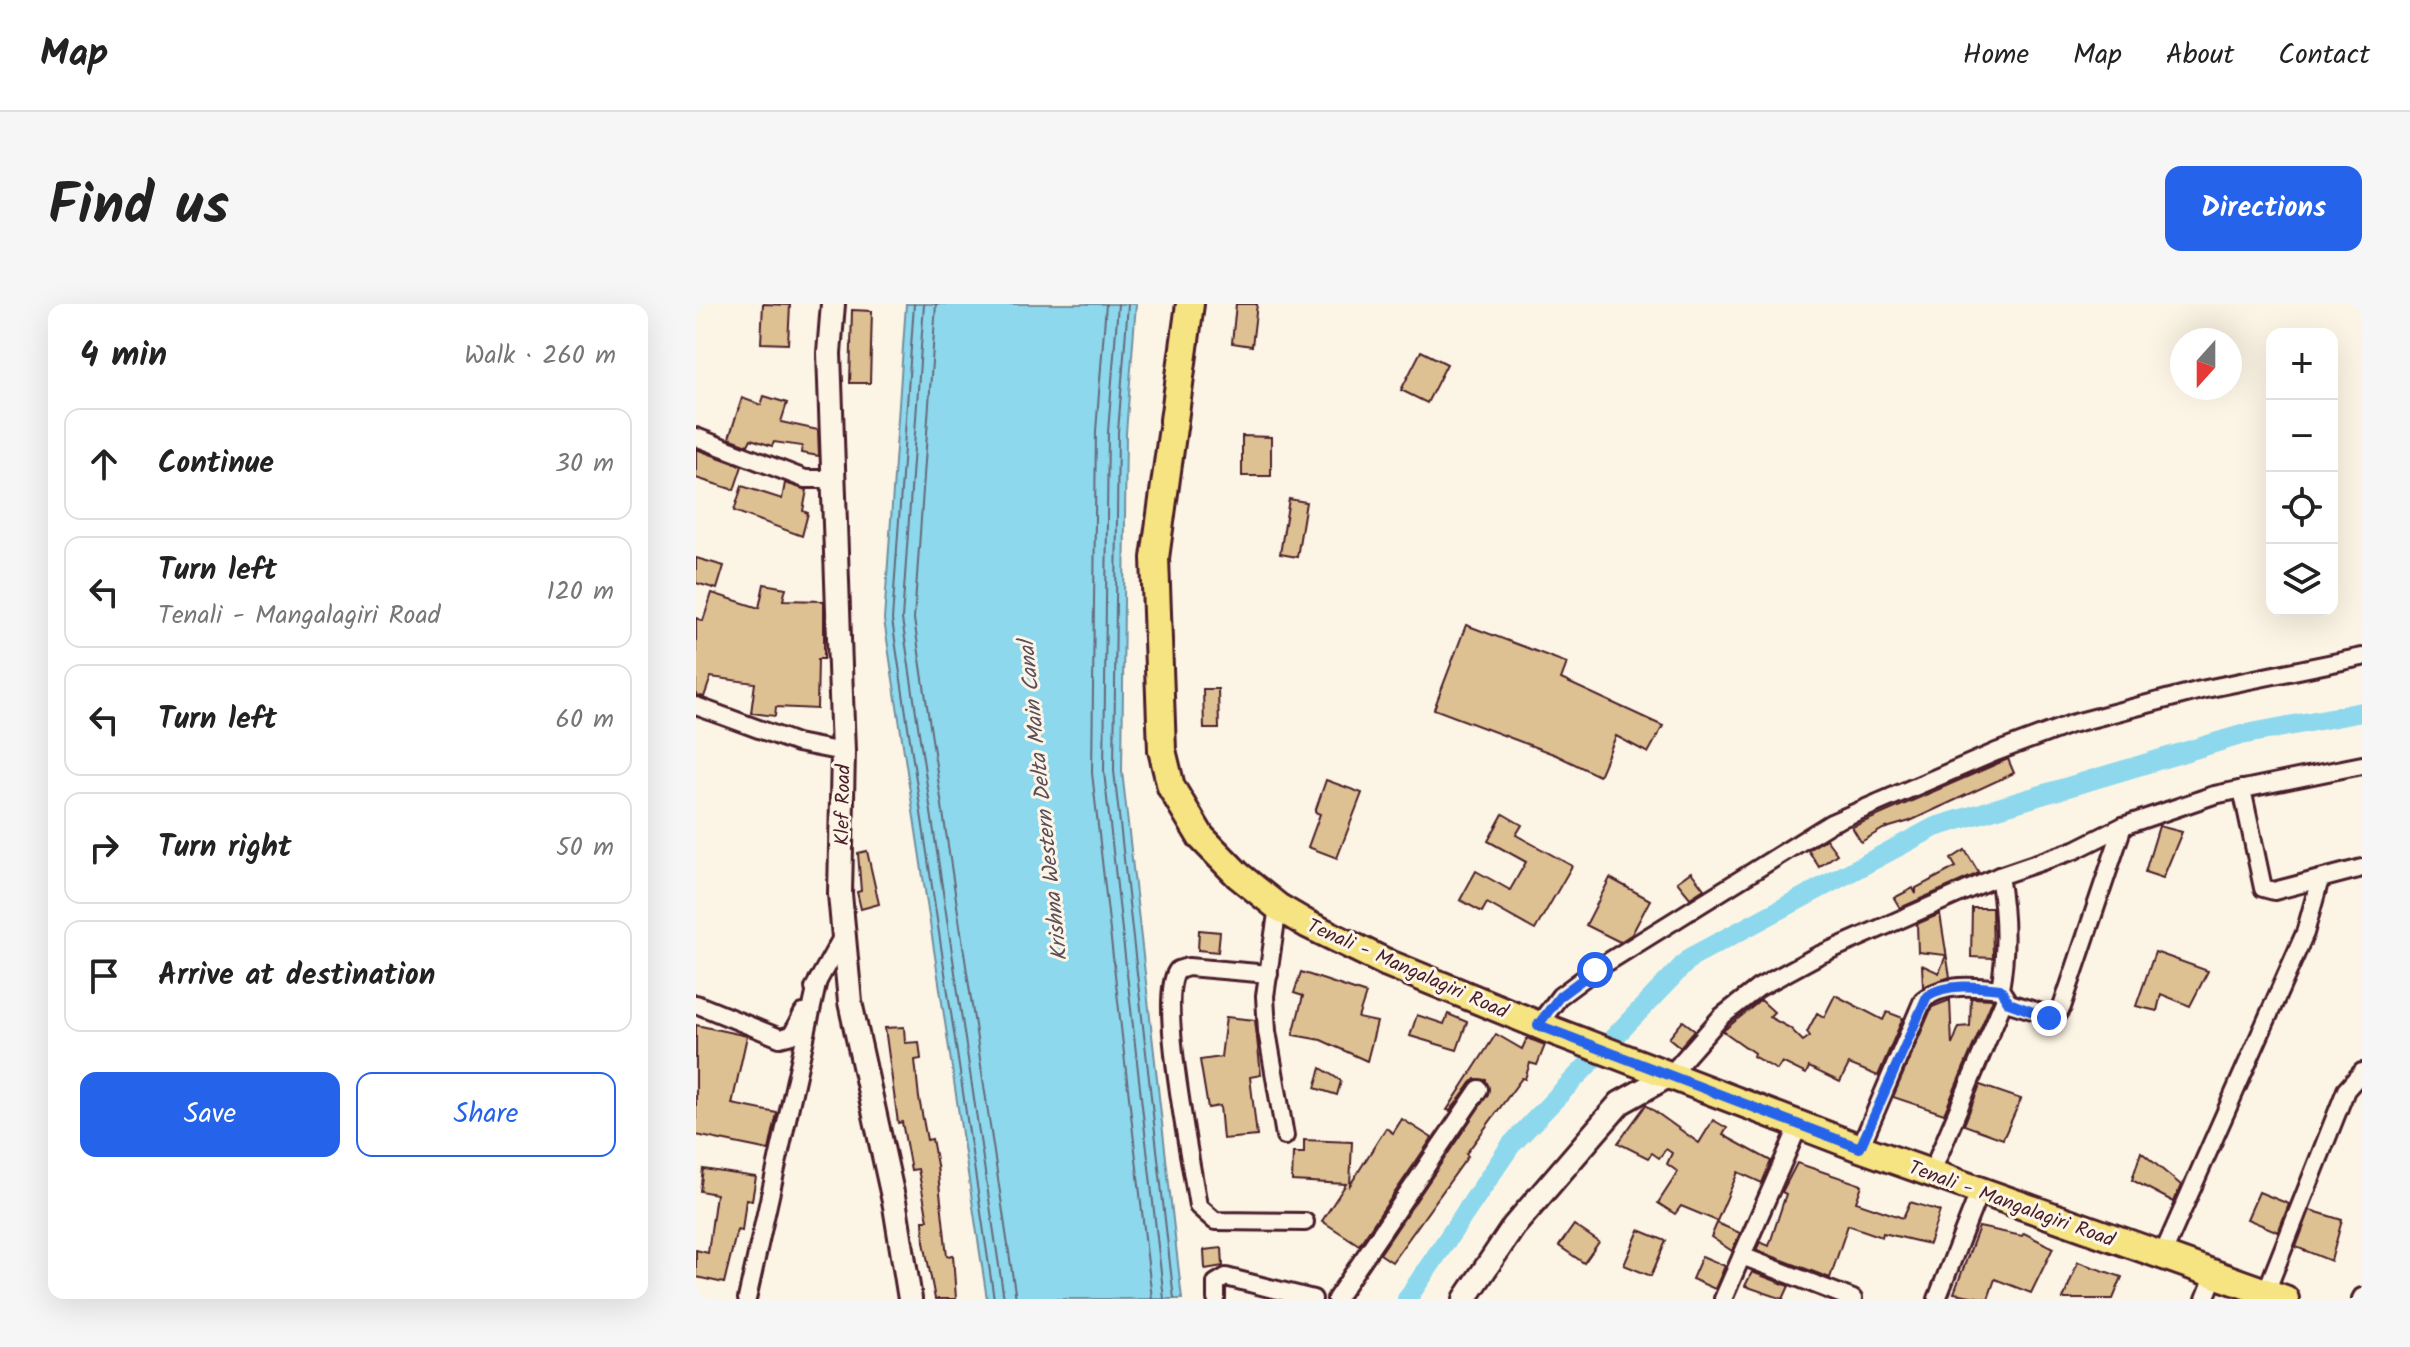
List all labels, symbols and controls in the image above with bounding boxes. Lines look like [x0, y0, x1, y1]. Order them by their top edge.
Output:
text: Map [40, 25, 109, 85]
text: Home [1963, 33, 2029, 78]
text: Map [2073, 33, 2122, 78]
text: About [2166, 33, 2234, 78]
text: Contact [2278, 33, 2370, 78]
text: Find us [48, 163, 229, 253]
button: Directions [2165, 166, 2362, 251]
north arrow [2170, 328, 2242, 400]
map controls [2266, 328, 2338, 616]
button: + [2266, 328, 2338, 400]
text: 4 min [80, 329, 167, 383]
text: Walk · 260 m [464, 335, 616, 377]
button: − [2266, 400, 2338, 472]
text: Continue [158, 440, 274, 488]
icon: ahead [82, 442, 126, 486]
text: 30 m [555, 443, 614, 485]
button: locate [2266, 472, 2338, 544]
button: layers [2266, 544, 2338, 616]
text: Turn left [158, 547, 277, 595]
icon: left [82, 570, 126, 614]
text: 120 m [547, 571, 614, 613]
text: Tenali - Mangalagiri Road [158, 595, 441, 637]
water label: Krishna Western Delta Main Canal [1010, 634, 1079, 963]
text: Turn left [158, 696, 277, 744]
icon: left [82, 698, 126, 742]
text: 60 m [555, 699, 614, 741]
street label: Klef Road [827, 763, 861, 846]
text: Turn right [158, 824, 291, 872]
icon: right [82, 826, 126, 870]
text: 50 m [556, 827, 614, 869]
street label: Tenali - Mangalagiri Road [1301, 911, 1514, 1029]
text: Arrive at destination [158, 952, 435, 1000]
route start [1577, 952, 1613, 988]
icon: arrive [82, 954, 126, 998]
route end [2031, 1000, 2067, 1036]
button: Save [80, 1072, 340, 1157]
button: Share [356, 1072, 616, 1157]
street label: Tenali - Mangalagiri Road [1904, 1153, 2120, 1257]

